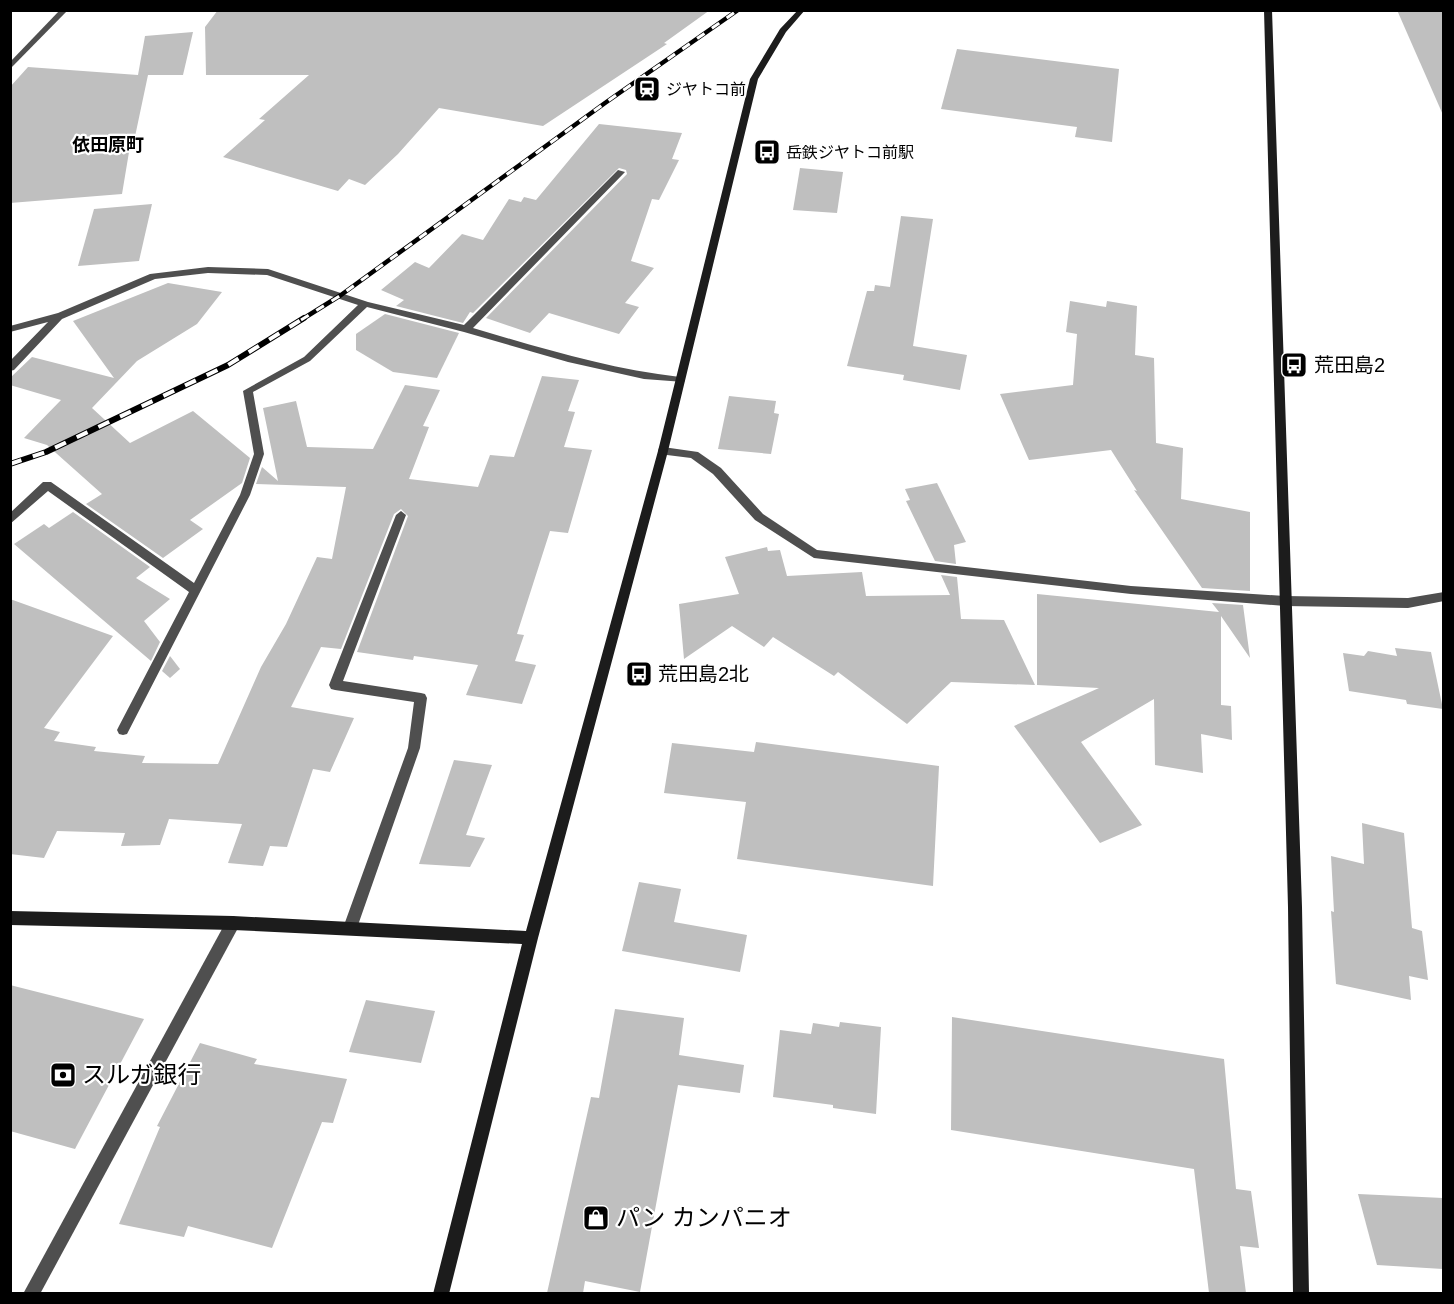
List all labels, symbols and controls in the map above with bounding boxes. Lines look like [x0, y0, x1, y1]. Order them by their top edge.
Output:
station icon: ジヤトコ前 [632, 74, 662, 104]
place label: ジヤトコ前 [666, 81, 746, 98]
district label: 依田原町 [72, 135, 144, 155]
bus stop icon: 岳鉄ジヤトコ前駅 [752, 137, 782, 167]
place label: 岳鉄ジヤトコ前駅 [786, 144, 914, 161]
bus stop icon: 荒田島2 [1279, 350, 1309, 380]
place label: 荒田島2 [1314, 354, 1385, 376]
bus stop icon: 荒田島2北 [624, 659, 654, 689]
place label: 荒田島2北 [658, 663, 749, 685]
bank icon: スルガ銀行 [48, 1060, 78, 1090]
place label: スルガ銀行 [82, 1061, 201, 1088]
shop icon: パン カンパニオ [581, 1203, 611, 1233]
place label: パン カンパニオ [616, 1204, 792, 1231]

